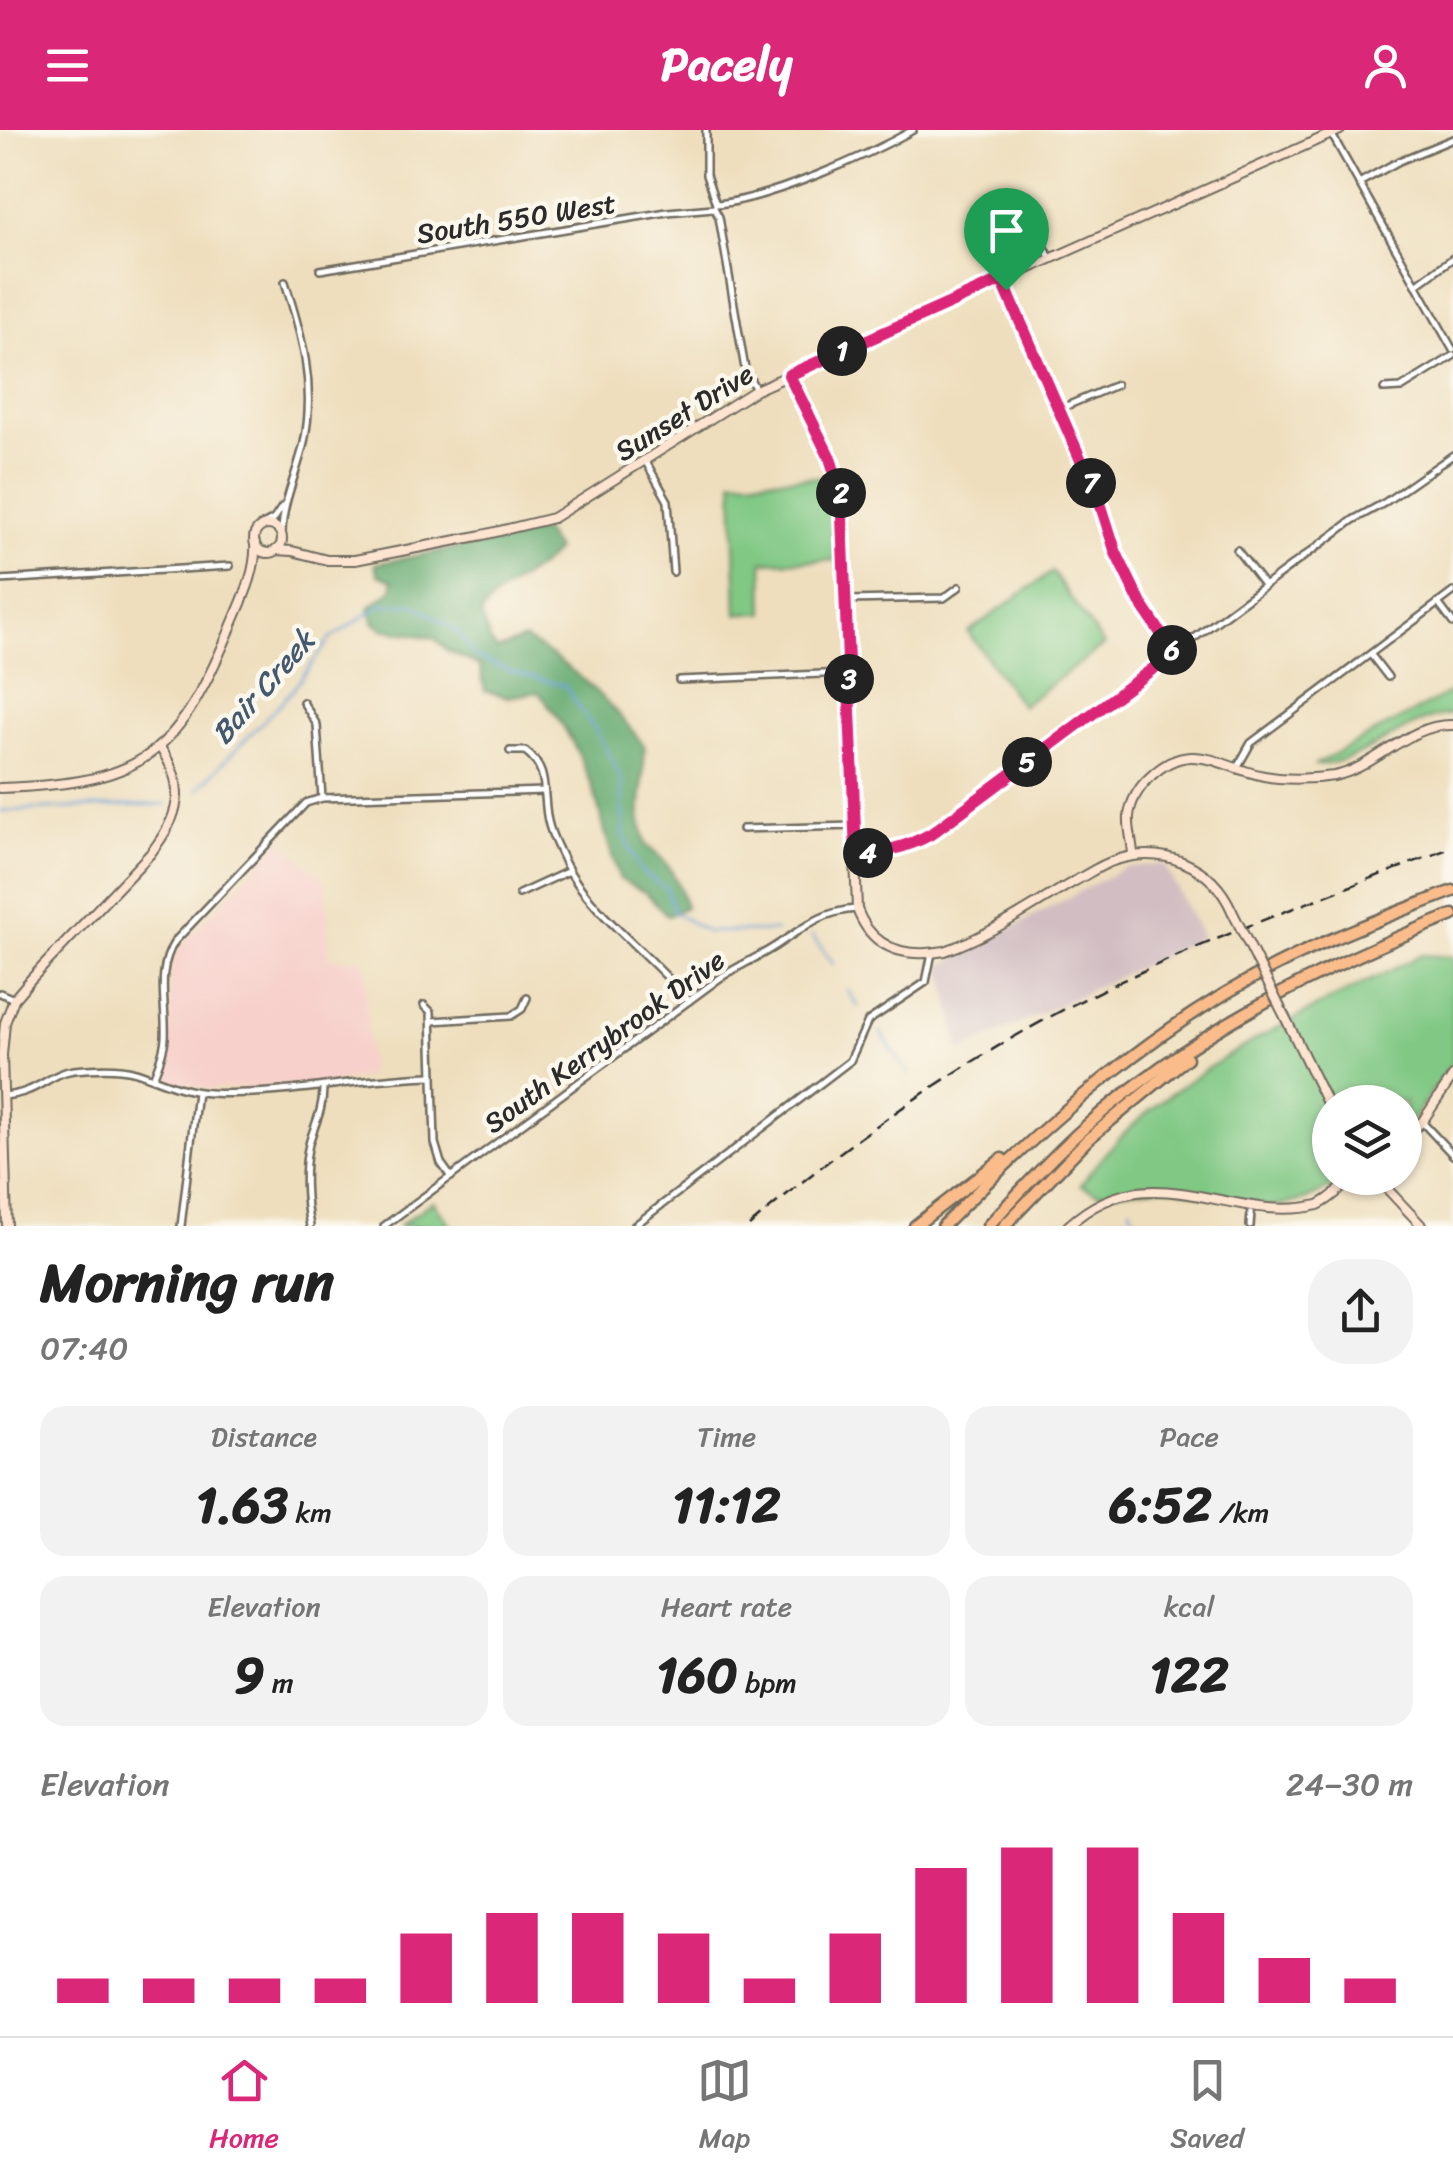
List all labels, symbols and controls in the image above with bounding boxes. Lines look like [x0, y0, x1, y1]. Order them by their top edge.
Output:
text: Pacely [661, 25, 792, 105]
icon: menu [40, 38, 95, 93]
icon: person [1358, 38, 1413, 93]
street label: South 550 West [413, 179, 619, 258]
pin [964, 188, 1049, 291]
icon: arrive [979, 203, 1034, 258]
pin: 1 [817, 326, 867, 376]
text: 1 [836, 326, 848, 375]
street label: Sunset Drive [605, 350, 764, 475]
pin: 7 [1066, 458, 1116, 508]
text: 7 [1083, 458, 1099, 507]
pin: 2 [816, 468, 866, 518]
text: 2 [833, 468, 849, 517]
water label: Bair Creek [197, 615, 330, 757]
pin: 6 [1147, 625, 1197, 675]
text: 6 [1164, 625, 1180, 674]
pin: 3 [824, 654, 874, 704]
text: 3 [841, 654, 857, 703]
pin: 5 [1002, 737, 1052, 787]
text: 5 [1018, 737, 1036, 786]
pin: 4 [843, 828, 893, 878]
text: 4 [859, 828, 877, 877]
street label: South Kerrybrook Drive [473, 937, 736, 1146]
map controls [1312, 1085, 1422, 1195]
button: layers [1312, 1085, 1422, 1195]
text: Morning run [40, 1234, 334, 1331]
button: share [1308, 1259, 1413, 1364]
text: 07:40 [40, 1320, 128, 1377]
text: Distance [211, 1412, 317, 1461]
text: Time [697, 1412, 756, 1461]
text: Pace [1159, 1412, 1219, 1461]
text: 1.63 [196, 1461, 288, 1550]
text: 11:12 [672, 1461, 781, 1550]
text: 6:52 [1109, 1461, 1212, 1550]
text: km [288, 1488, 332, 1537]
text: /km [1212, 1488, 1269, 1537]
text: Elevation [207, 1582, 320, 1631]
text: Heart rate [661, 1582, 792, 1631]
text: kcal [1164, 1582, 1215, 1631]
text: 9 [234, 1631, 265, 1720]
text: 160 [656, 1631, 738, 1720]
text: 122 [1150, 1631, 1229, 1720]
text: m [265, 1658, 294, 1707]
text: bpm [738, 1658, 797, 1707]
text: Elevation [40, 1756, 170, 1813]
text: 24–30 m [1286, 1756, 1413, 1813]
tab: Home [209, 2053, 279, 2162]
tab: Map [697, 2053, 752, 2162]
tab: Saved [1170, 2053, 1244, 2162]

